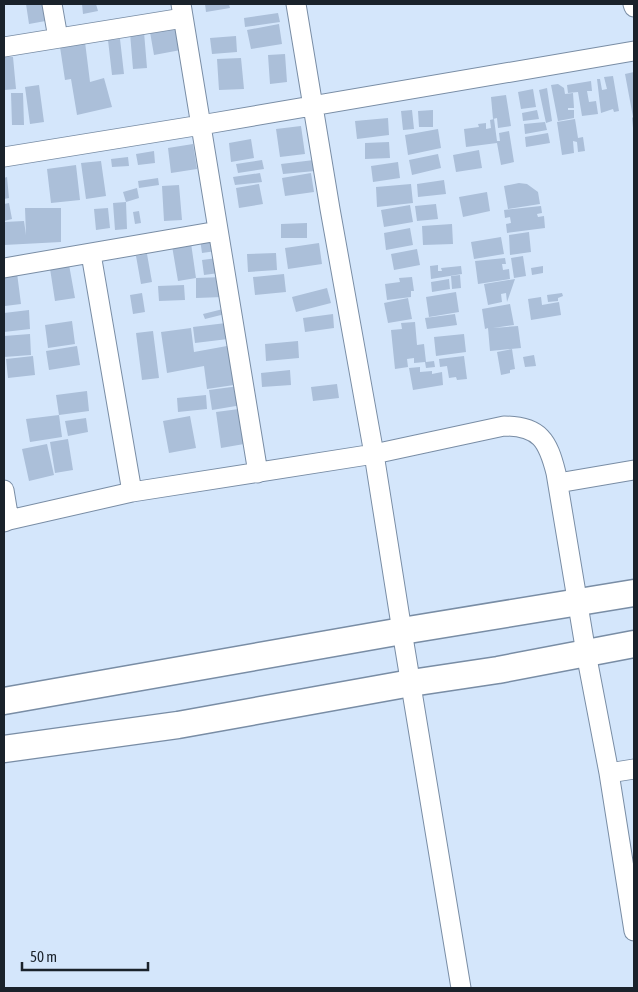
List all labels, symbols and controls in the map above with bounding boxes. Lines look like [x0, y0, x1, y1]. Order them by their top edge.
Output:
scale bar [22, 940, 149, 972]
text: 50 m [30, 948, 57, 965]

